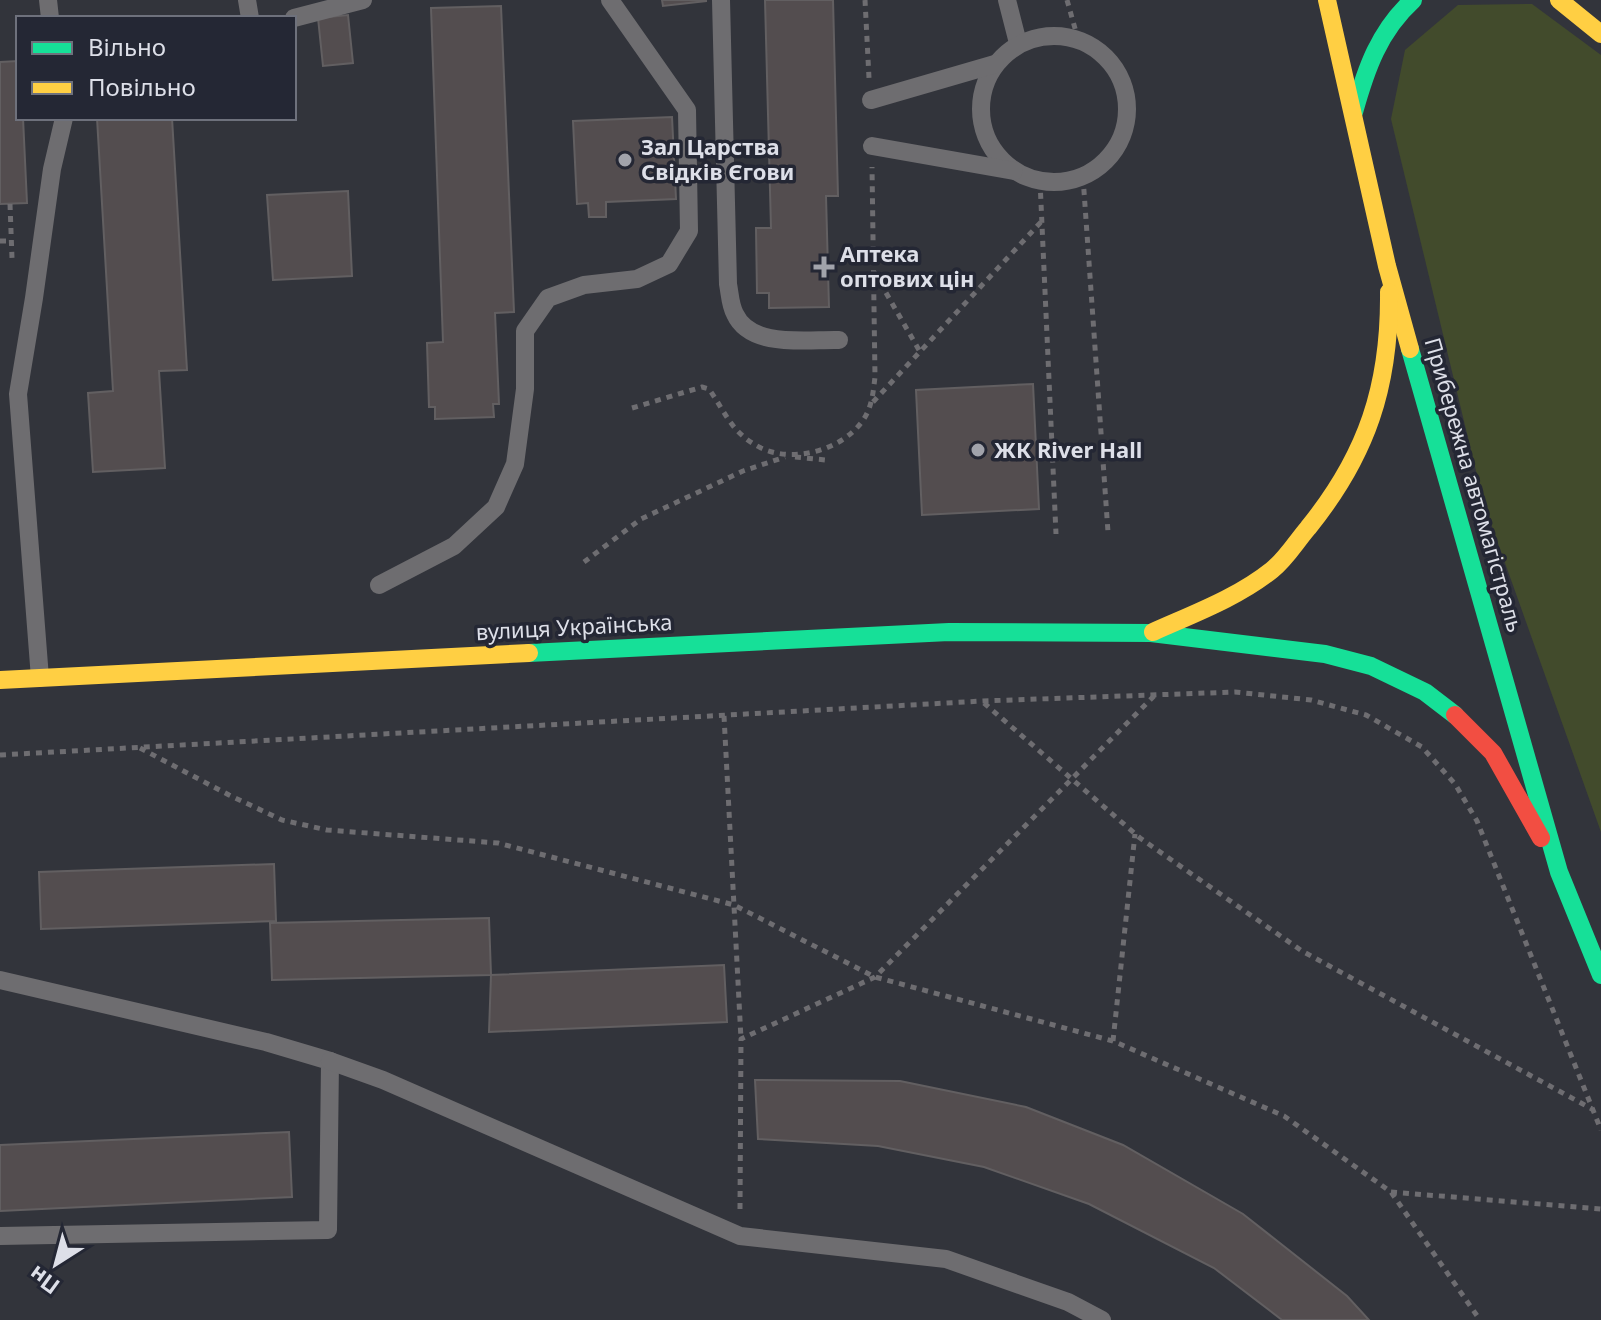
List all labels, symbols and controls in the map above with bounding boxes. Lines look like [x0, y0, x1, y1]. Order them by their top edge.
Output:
legend [16, 16, 296, 120]
text: Вільно [88, 30, 166, 63]
text: Повільно [88, 70, 196, 103]
place label: Зал Царства Свідків Єгови [641, 131, 794, 186]
marker: Зал Царства Свідків Єгови [616, 151, 634, 169]
place label: Аптека оптових цін [840, 238, 974, 293]
marker: Аптека оптових цін [815, 258, 833, 276]
street label: Прибережна автомагістраль [1418, 334, 1531, 636]
place label: ЖК River Hall [994, 434, 1142, 464]
marker: ЖК River Hall [969, 441, 987, 459]
street label: вулиця Українська [475, 606, 673, 646]
north arrow [16, 1224, 96, 1304]
text: Пн [22, 1260, 65, 1302]

